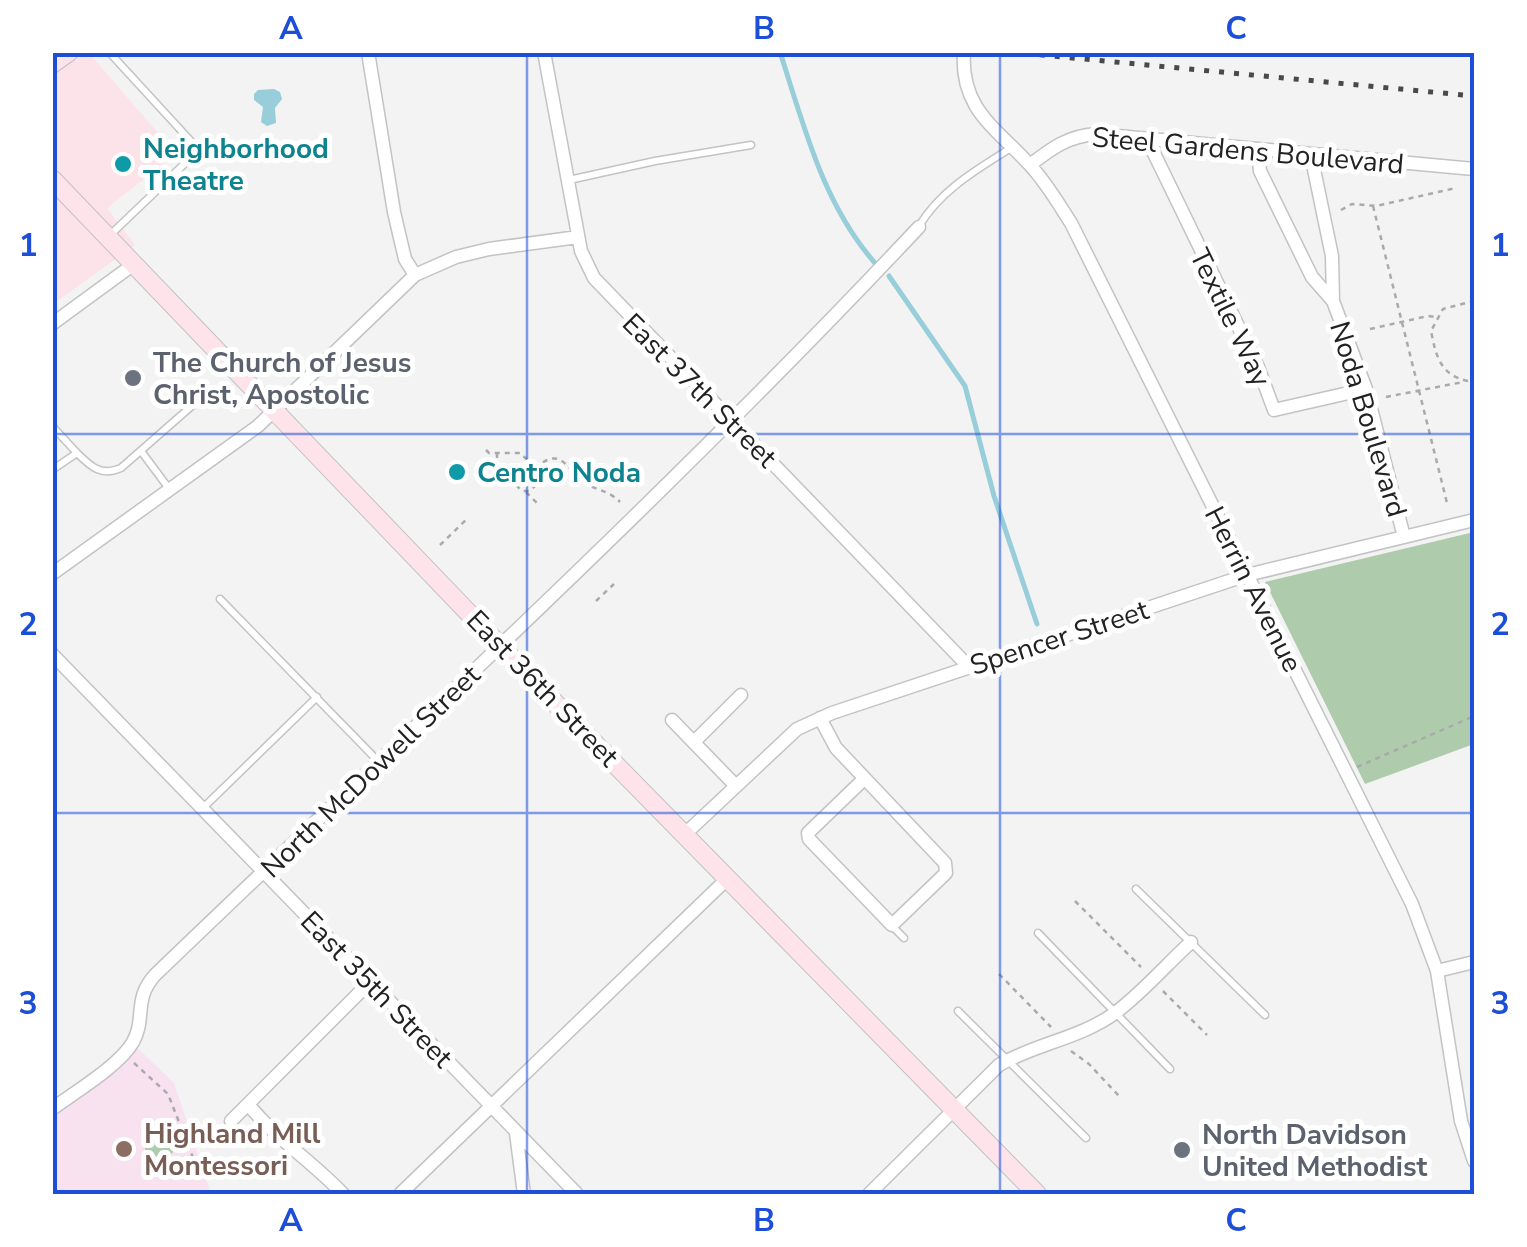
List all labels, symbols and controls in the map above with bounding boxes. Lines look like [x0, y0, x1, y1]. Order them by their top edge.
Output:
text: A [279, 7, 303, 50]
text: B [753, 7, 775, 50]
text: C [1225, 7, 1247, 50]
street label: Steel Gardens Boulevard [1090, 118, 1406, 184]
place label: Neighborhood Theatre [143, 130, 329, 200]
marker: Neighborhood Theatre [112, 153, 134, 175]
text: 1 [18, 224, 38, 267]
text: 1 [1490, 224, 1510, 267]
street label: Textile Way [1180, 242, 1280, 393]
street label: East 37th Street [614, 305, 785, 476]
street label: Noda Boulevard [1320, 317, 1416, 522]
place label: The Church of Jesus Christ, Apostolic [153, 344, 411, 414]
marker: The Church of Jesus Christ, Apostolic [122, 367, 144, 389]
place label: Centro Noda [477, 454, 641, 492]
marker: Centro Noda [446, 461, 468, 483]
street label: Herrin Avenue [1195, 500, 1311, 679]
street label: Spencer Street [965, 591, 1154, 685]
street label: East 36th Street [458, 602, 627, 775]
text: 2 [18, 603, 38, 646]
text: 2 [1490, 603, 1510, 646]
street label: North McDowell Street [253, 657, 489, 887]
street label: East 35th Street [292, 903, 461, 1076]
text: 3 [18, 982, 38, 1025]
text: 3 [1490, 982, 1510, 1025]
place label: Highland Mill Montessori [144, 1115, 320, 1185]
place label: North Davidson United Methodist [1202, 1116, 1427, 1186]
marker: Highland Mill Montessori [113, 1138, 135, 1160]
marker: North Davidson United Methodist [1171, 1139, 1193, 1161]
text: A [279, 1199, 303, 1242]
text: B [753, 1199, 775, 1242]
text: C [1225, 1199, 1247, 1242]

